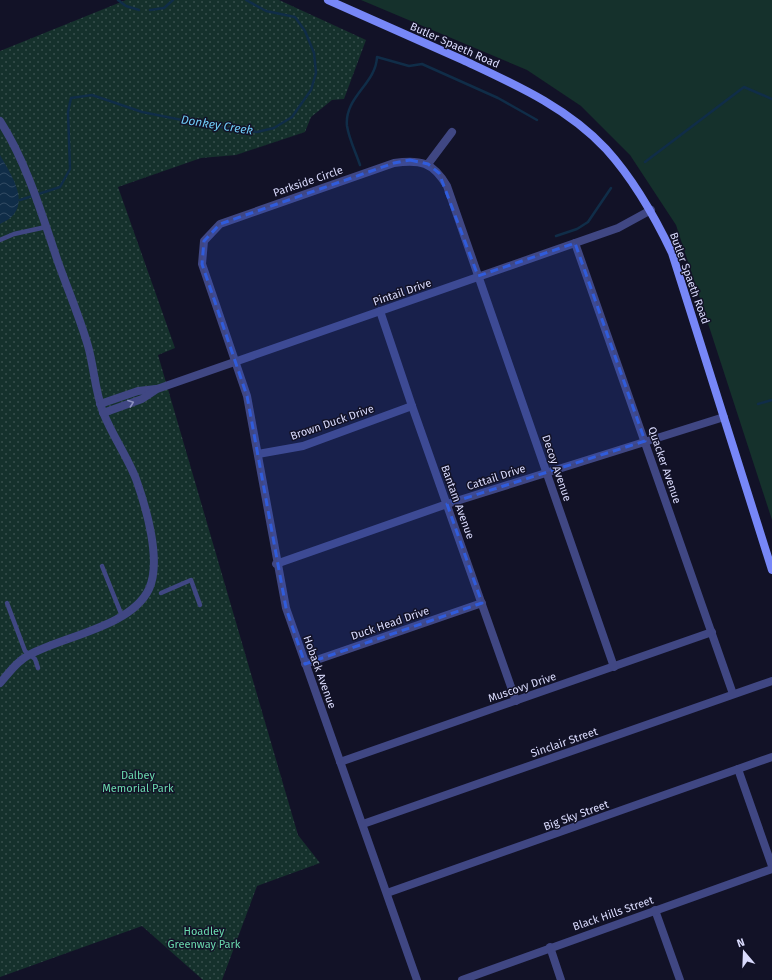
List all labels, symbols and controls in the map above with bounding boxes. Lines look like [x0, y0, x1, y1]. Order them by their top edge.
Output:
street label: Butler Spaeth Road [408, 20, 501, 71]
water label: Donkey Creek [180, 112, 254, 138]
street label: Parkside Circle [272, 163, 345, 199]
street label: Butler Spaeth Road [667, 231, 712, 326]
street label: Pintail Drive [371, 276, 433, 309]
one-way arrow [128, 400, 135, 408]
street label: Brown Duck Drive [289, 402, 376, 443]
street label: Quacker Avenue [645, 425, 684, 505]
street label: Decoy Avenue [539, 433, 574, 503]
street label: Cattail Drive [465, 462, 527, 493]
street label: Bantam Avenue [438, 463, 477, 541]
street label: Duck Head Drive [349, 604, 431, 643]
street label: Hoback Avenue [300, 634, 339, 710]
street label: Muscovy Drive [486, 670, 558, 705]
street label: Sinclair Street [529, 725, 599, 760]
park label: Dalbey Memorial Park [102, 769, 174, 795]
street label: Big Sky Street [542, 798, 610, 833]
street label: Black Hills Street [571, 894, 655, 933]
park label: Hoadley Greenway Park [168, 925, 241, 951]
north arrow [724, 932, 764, 972]
text: N [735, 936, 746, 950]

